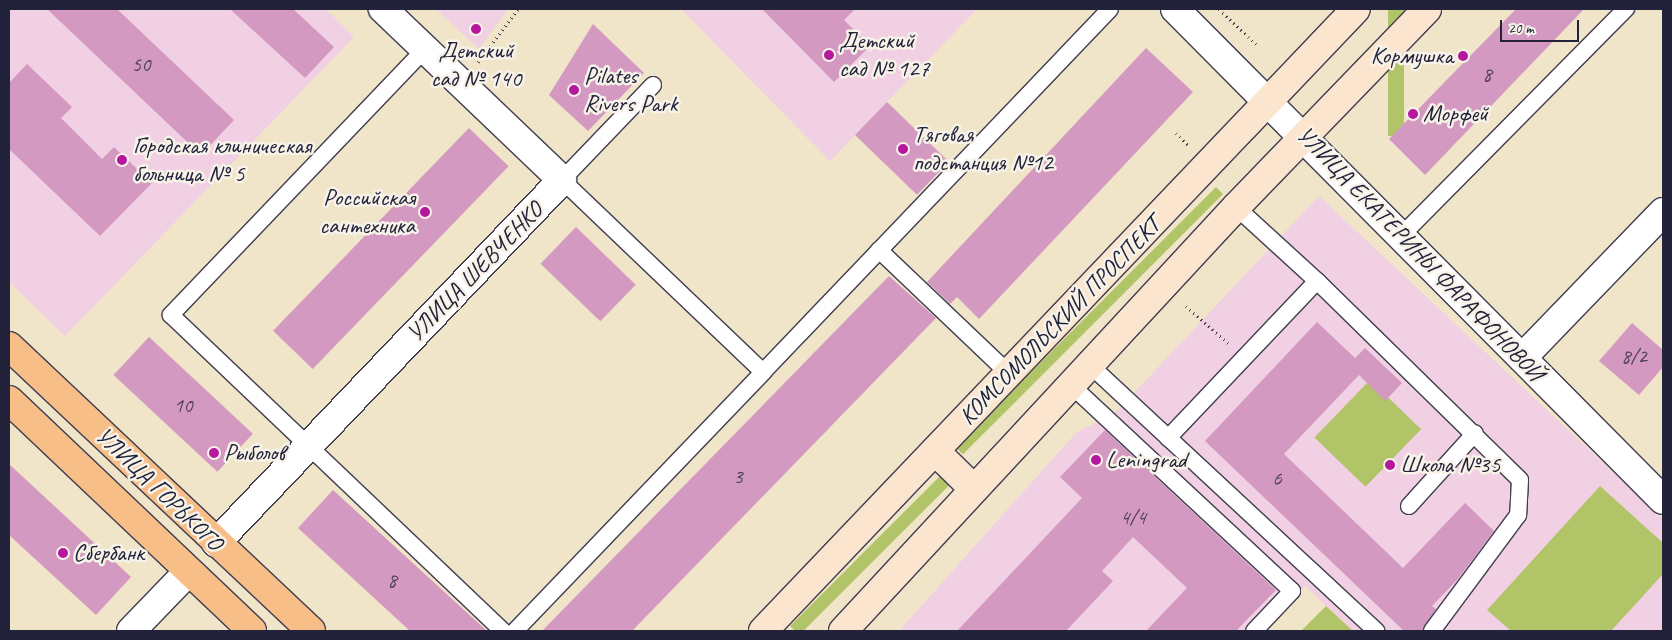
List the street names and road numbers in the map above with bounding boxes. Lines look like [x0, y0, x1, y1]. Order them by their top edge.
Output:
street label: УЛИЦА ЕКАТЕРИНЫ ФАРАФОНОВОЙ [1290, 120, 1550, 388]
street label: УЛИЦА ШЕВЧЕНКО [401, 196, 549, 348]
street label: КОМСОМОЛЬСКИЙ ПРОСПЕКТ [953, 211, 1167, 431]
street label: УЛИЦА ГОРЬКОГО [89, 421, 229, 557]

